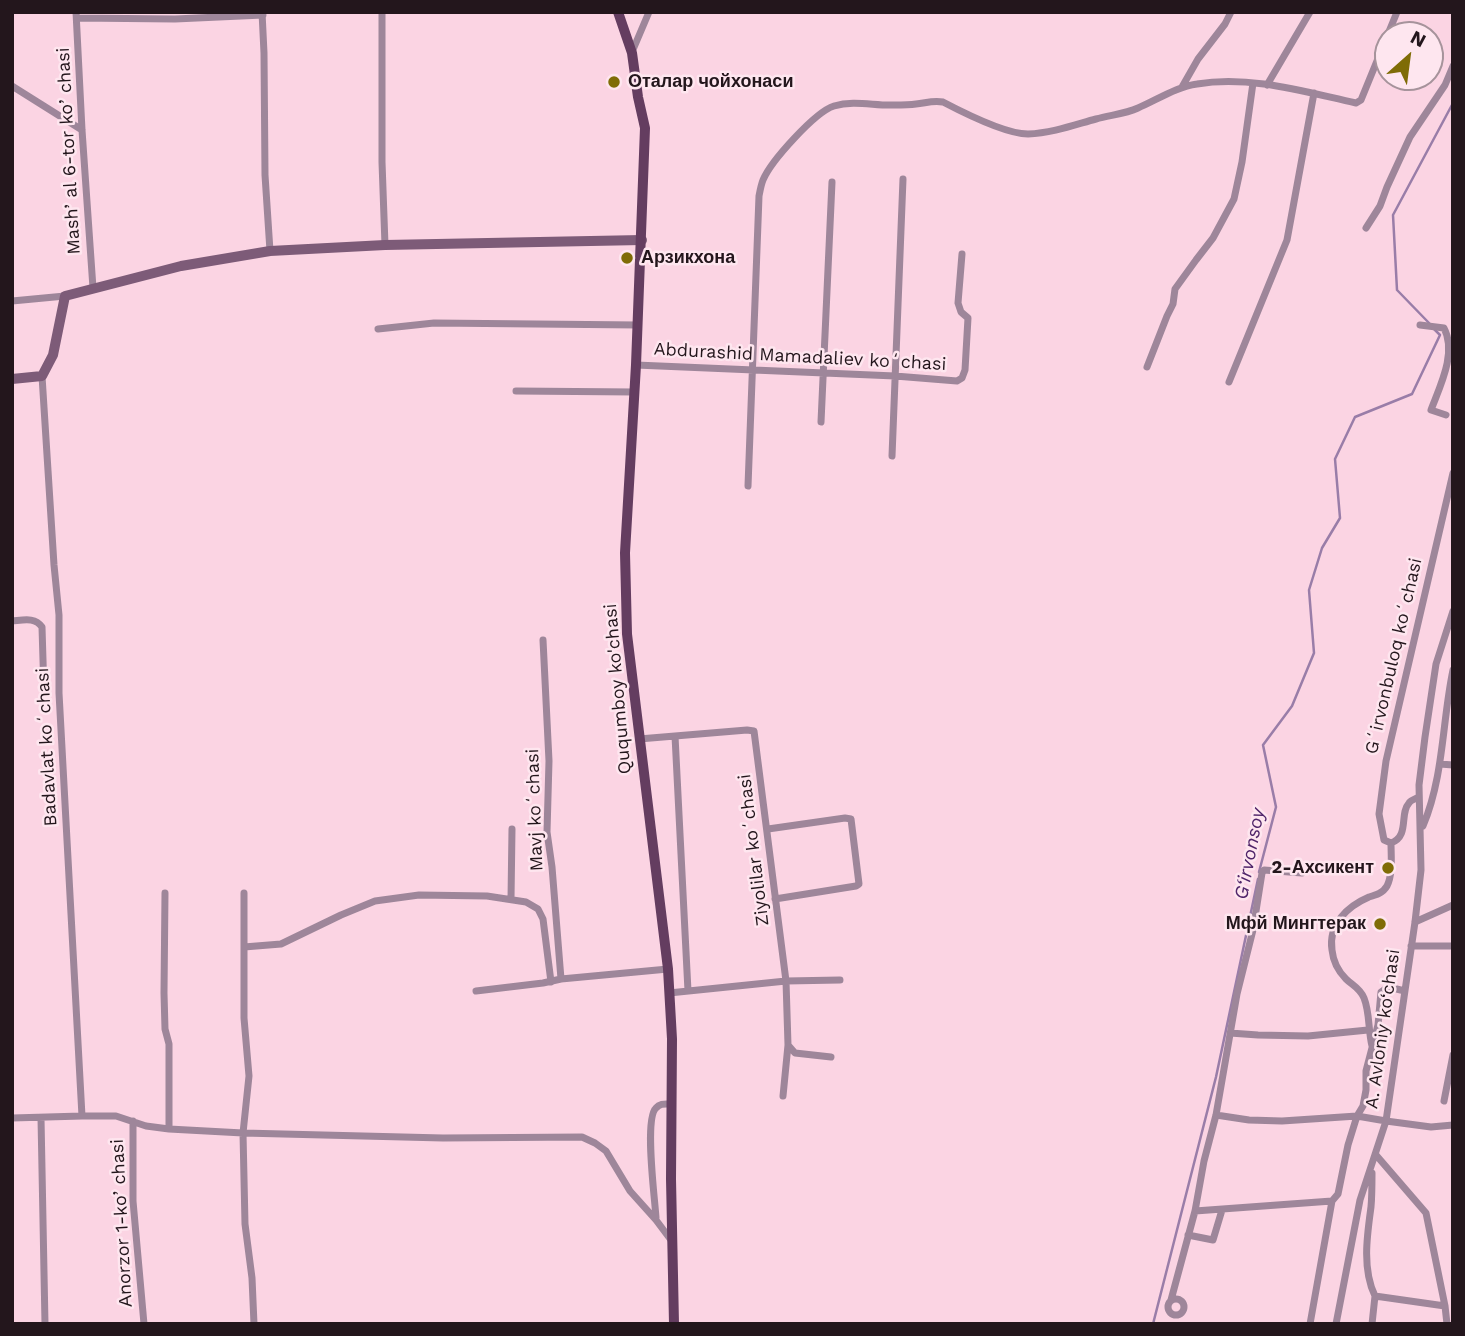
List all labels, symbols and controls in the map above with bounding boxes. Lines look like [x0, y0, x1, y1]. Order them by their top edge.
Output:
north arrow [1374, 21, 1444, 91]
text: N [1407, 25, 1430, 52]
street label: Mashʼal 6-tor koʼchasi [53, 47, 85, 255]
place label: Оталар чойхонаси [628, 71, 793, 93]
marker: Оталар чойхонаси [606, 74, 622, 90]
place label: Арзикхона [641, 247, 735, 269]
marker: Арзикхона [619, 250, 635, 266]
street label: Abdurashid Mamadaliev koʻchasi [653, 339, 947, 375]
street label: Gʻirvonbuloq koʻchasi [1361, 556, 1427, 756]
street label: Ququmboy ko'chasi [600, 603, 636, 775]
street label: Badavlat koʻchasi [32, 667, 62, 827]
street label: Mavj koʻchasi [522, 748, 548, 872]
street label: Ziyolilar koʻchasi [734, 773, 774, 927]
water label: G‘irvonsoy [1230, 806, 1270, 902]
place label: 2-Ахсикент [1272, 857, 1374, 879]
marker: 2-Ахсикент [1380, 860, 1396, 876]
place label: Мфй Мингтерак [1226, 913, 1366, 935]
marker: Мфй Мингтерак [1372, 916, 1388, 932]
street label: A. Avloniy ko‘chasi [1361, 948, 1405, 1110]
street label: Аnorzor 1-koʼchasi [107, 1138, 137, 1308]

